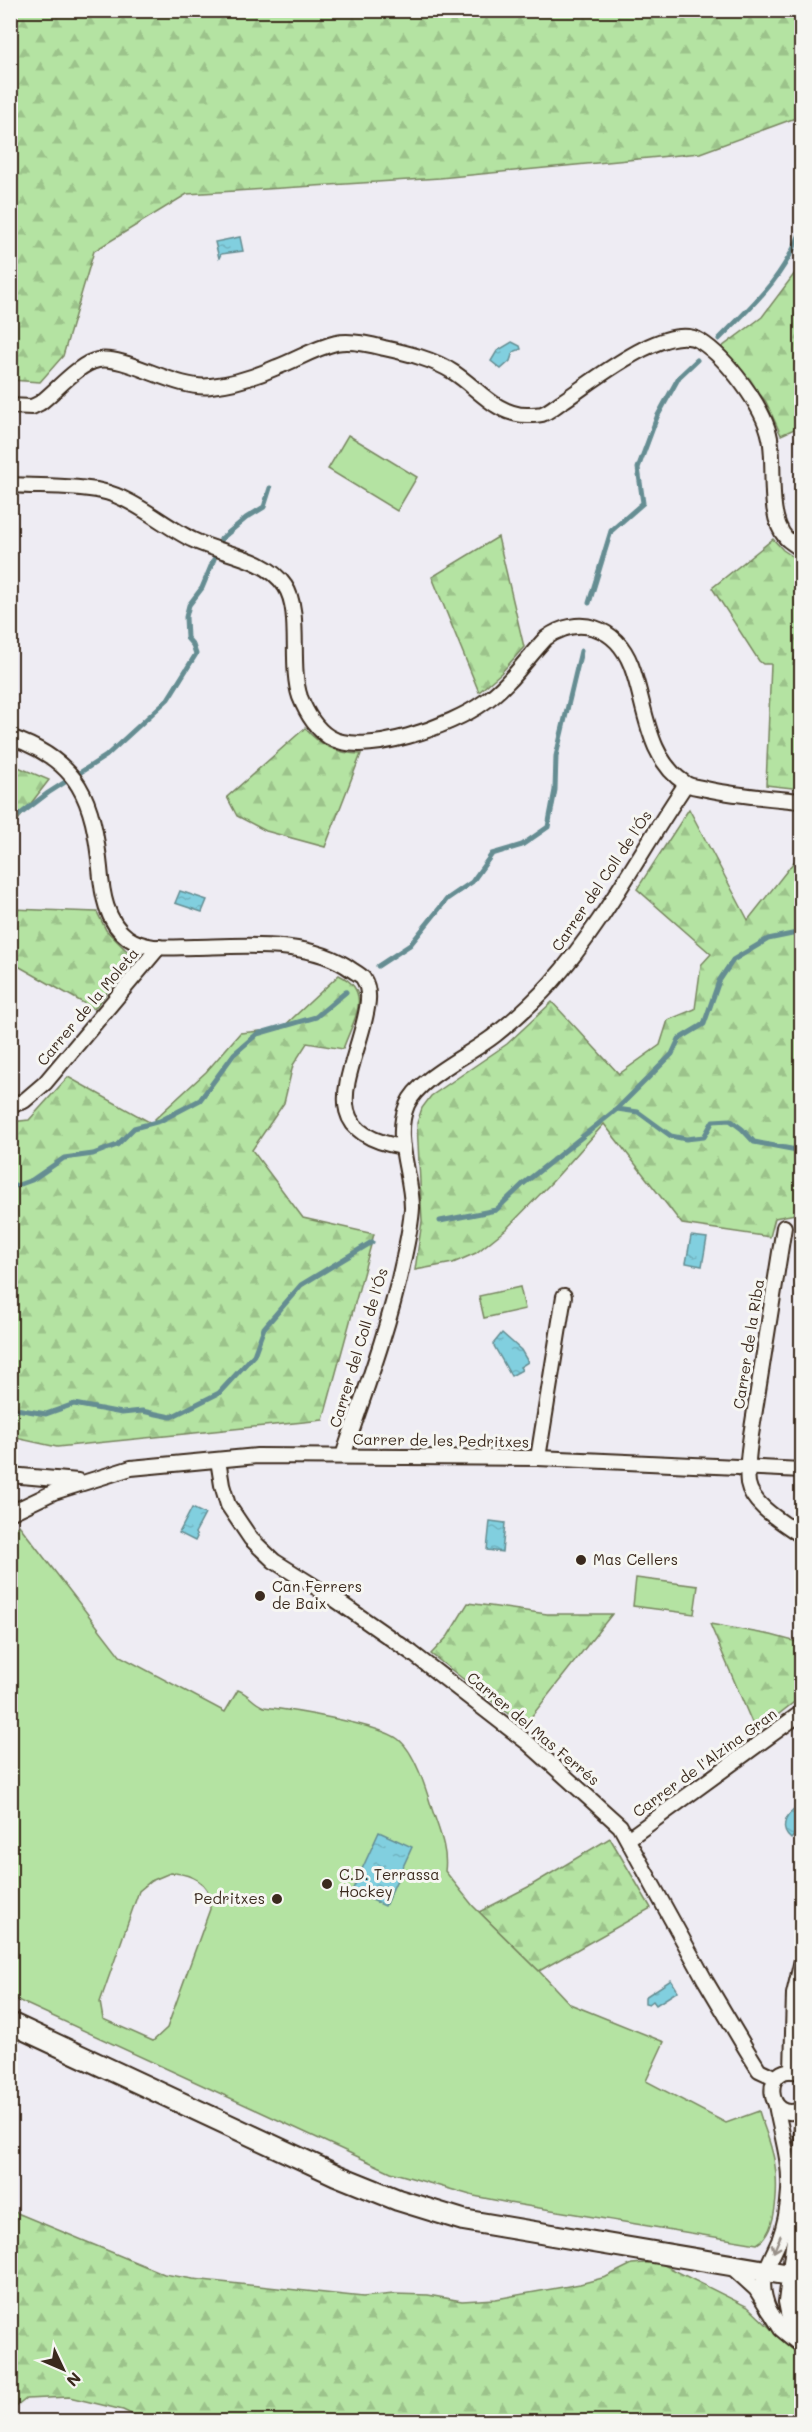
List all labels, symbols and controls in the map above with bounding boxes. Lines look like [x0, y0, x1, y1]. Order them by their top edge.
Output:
street label: Carrer del Coll de l'Ós [547, 806, 656, 955]
street label: Carrer de la Moleta [32, 943, 142, 1070]
street label: Carrer del Coll de l'Ós [324, 1265, 392, 1430]
street label: Carrer de la Riba [728, 1277, 768, 1410]
street label: Carrer de les Pedritxes [353, 1428, 529, 1452]
place label: Mas Cellers [593, 1549, 678, 1569]
marker: Mas Cellers [574, 1553, 588, 1567]
place label: Can Ferrers de Baix [272, 1576, 362, 1613]
marker: Can Ferrers de Baix [253, 1589, 267, 1603]
street label: Carrer del Mas Ferrés [463, 1667, 604, 1790]
street label: Carrer de l'Alzina Gran [628, 1703, 780, 1821]
place label: C.D. Terrassa Hockey [339, 1864, 440, 1901]
marker: C.D. Terrassa Hockey [320, 1877, 334, 1891]
place label: Pedritxes [194, 1888, 265, 1908]
marker: Pedritxes [270, 1892, 284, 1906]
one-way arrow [770, 2235, 782, 2253]
north arrow [33, 2339, 93, 2399]
text: N [62, 2368, 86, 2391]

